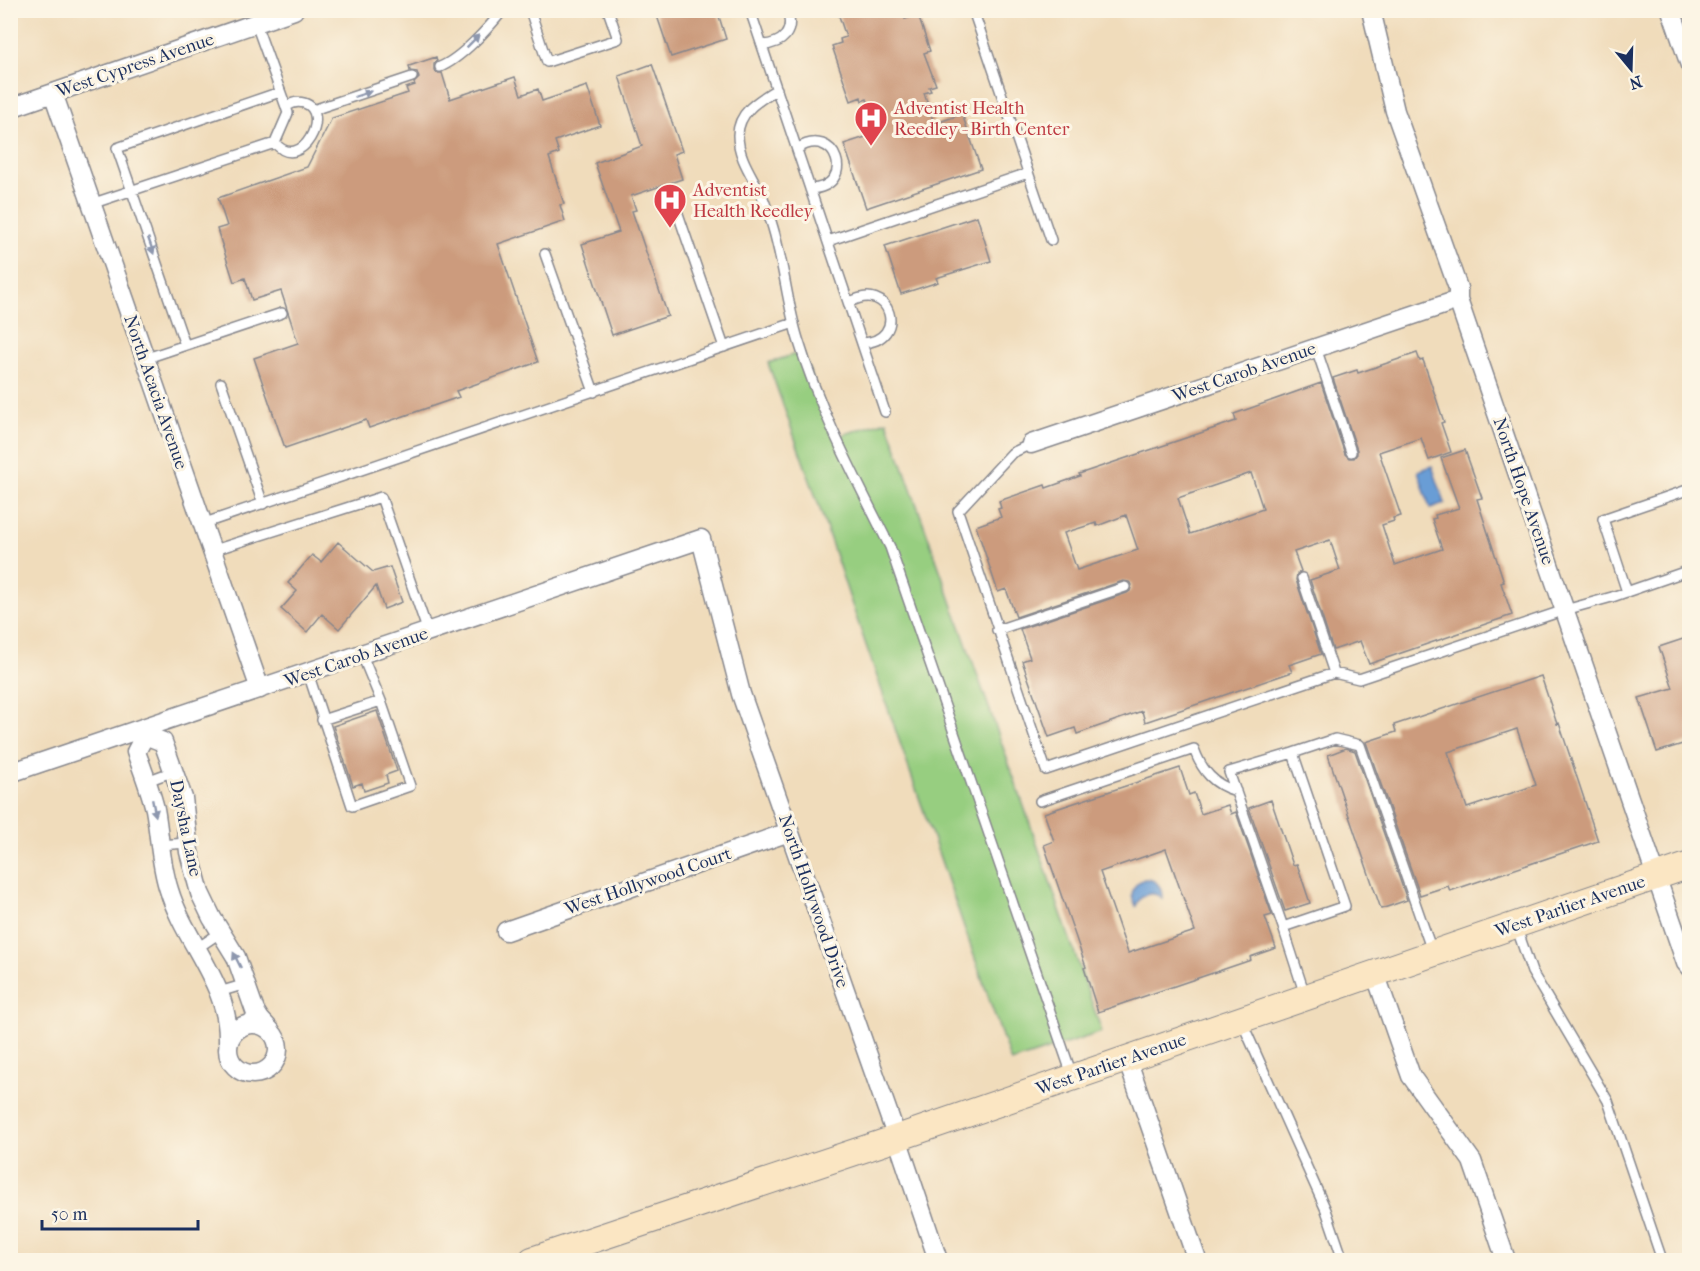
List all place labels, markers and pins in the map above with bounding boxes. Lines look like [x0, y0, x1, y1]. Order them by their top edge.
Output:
place label: Adventist Health Reedley - Birth Center [893, 98, 1070, 140]
hospital icon: Adventist Health Reedley - Birth Center [853, 100, 889, 147]
place label: Adventist Health Reedley [692, 180, 814, 222]
hospital icon: Adventist Health Reedley [652, 182, 688, 229]

